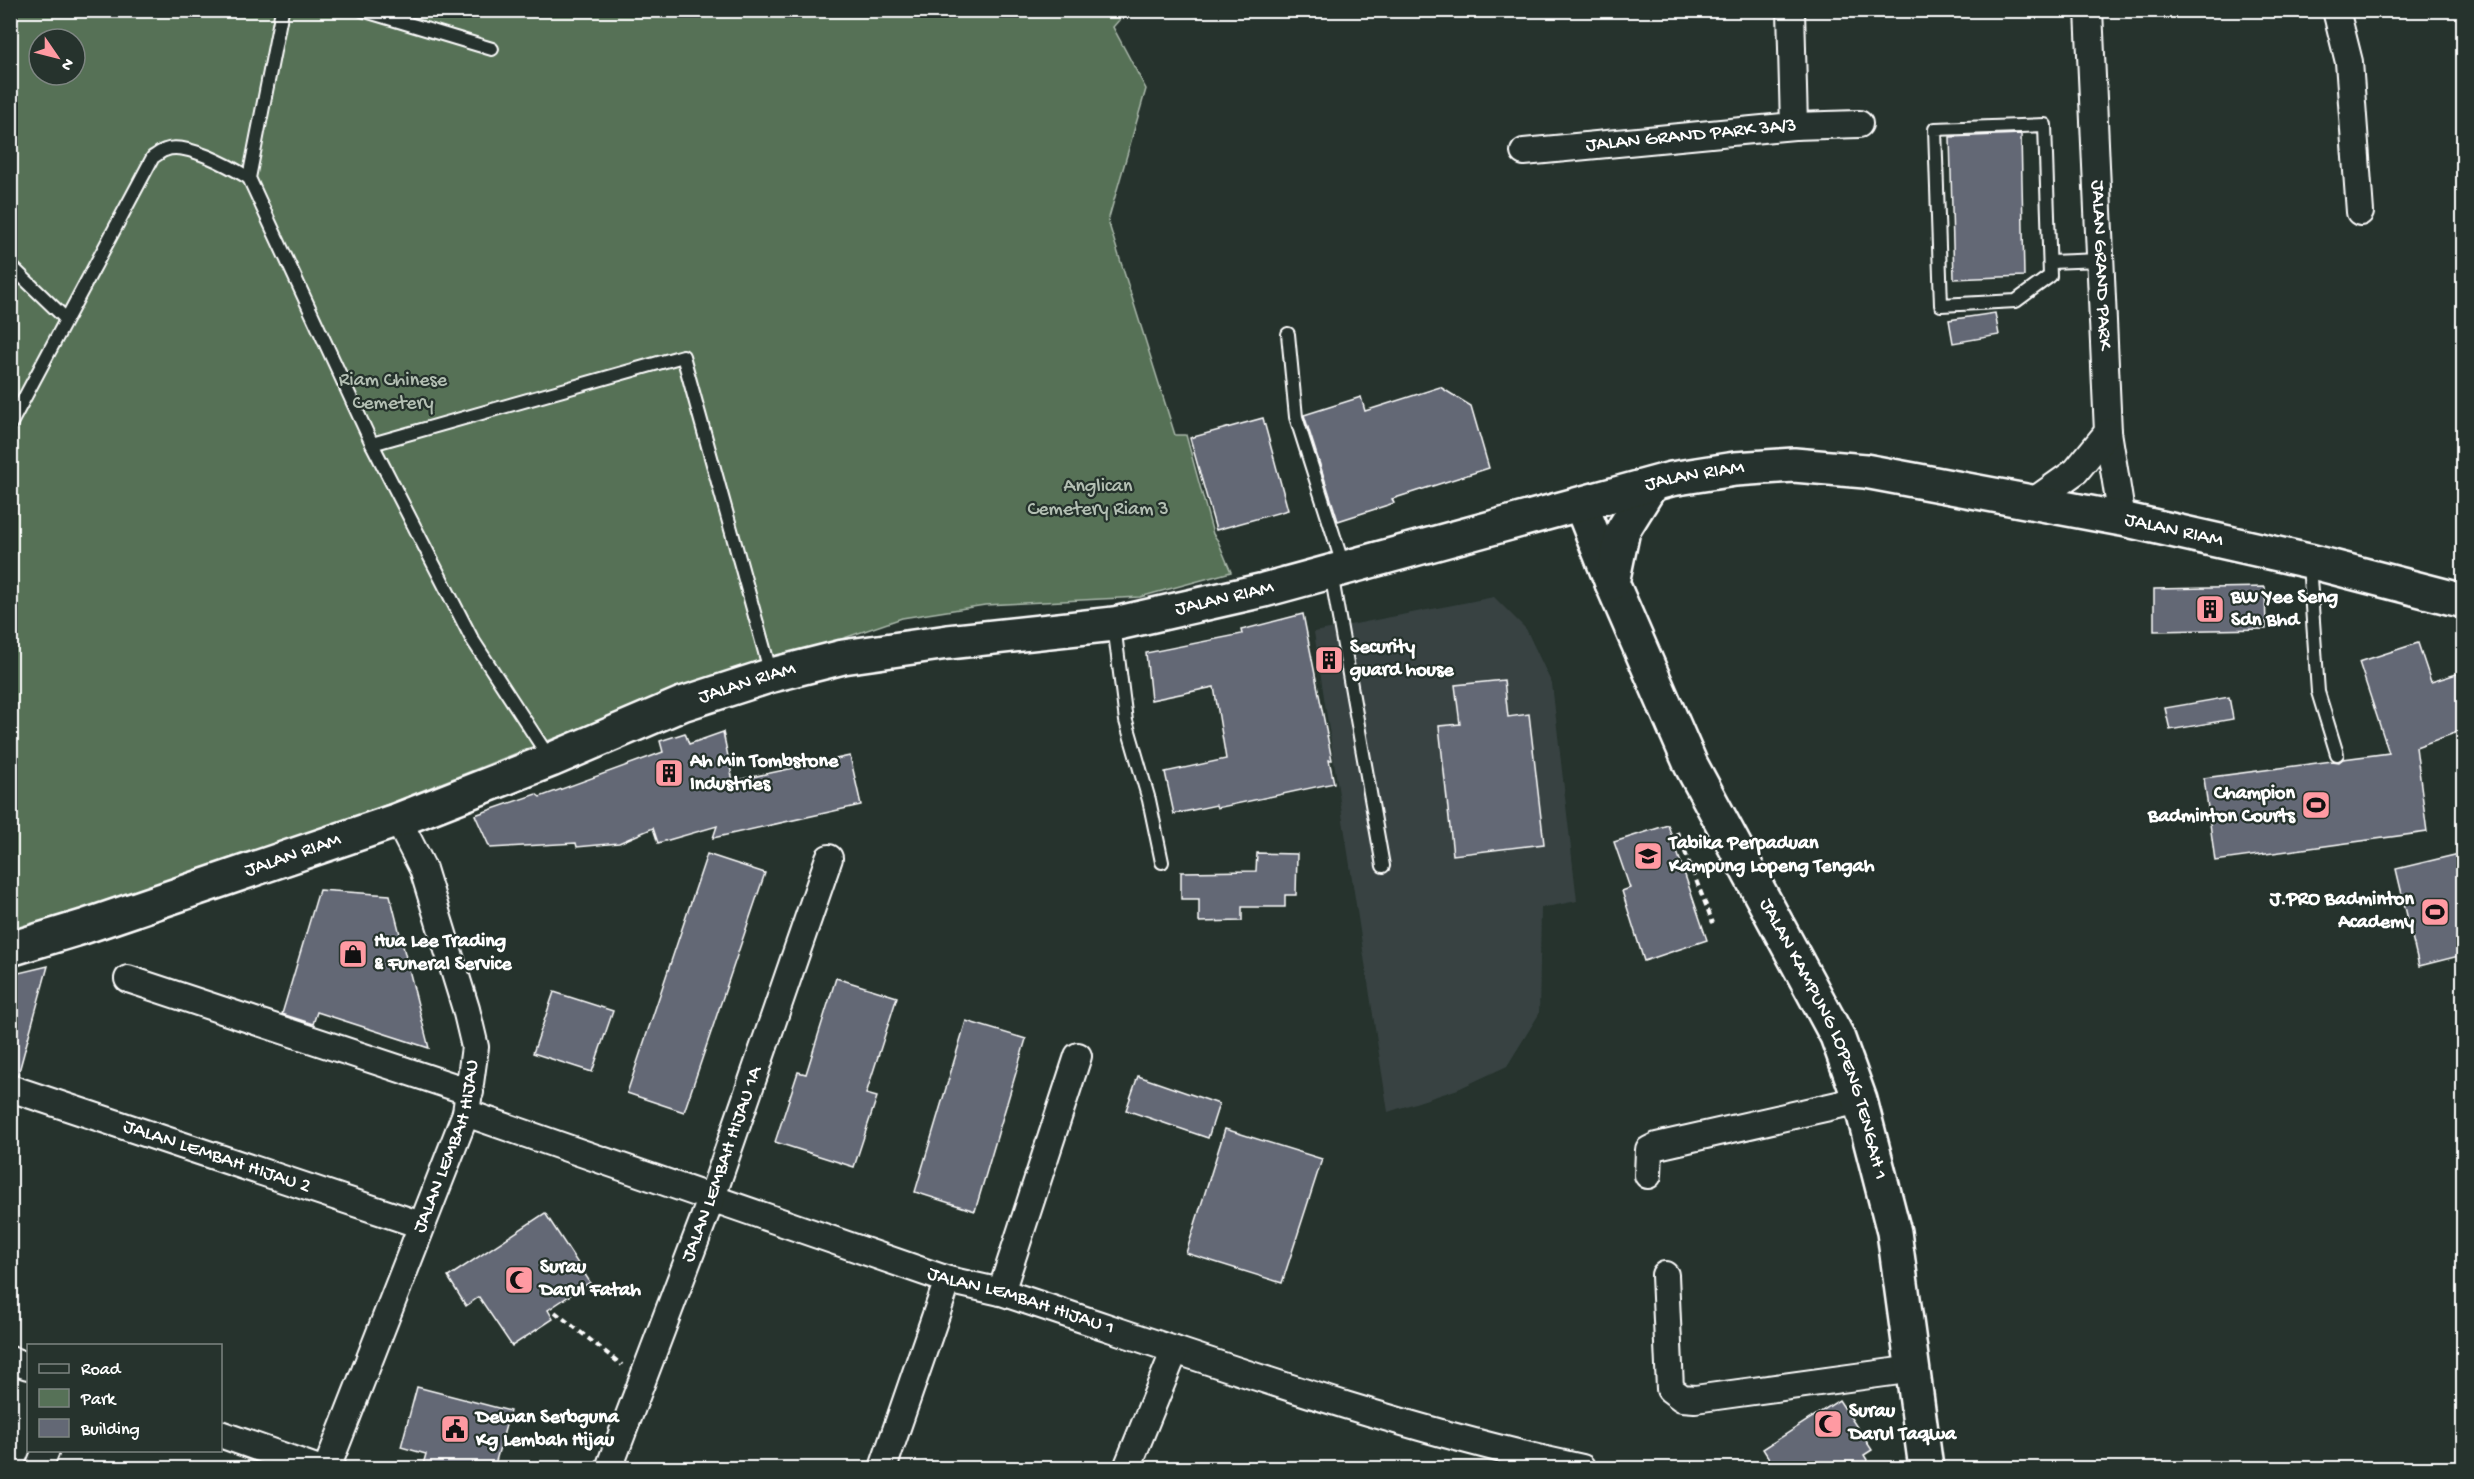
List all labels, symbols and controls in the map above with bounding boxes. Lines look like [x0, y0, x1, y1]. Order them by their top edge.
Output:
north arrow [27, 27, 87, 87]
text: N [55, 54, 77, 74]
street label: JALAN GRAND PARK 3A/3 [1585, 114, 1798, 157]
street label: JALAN GRAND PARK [2085, 180, 2116, 352]
park label: Riam Chinese Cemetery [339, 370, 448, 416]
street label: JALAN RIAM [1642, 457, 1745, 497]
park label: Anglican Cemetery Riam 3 [1027, 476, 1169, 522]
street label: JALAN RIAM [2122, 508, 2225, 553]
street label: JALAN RIAM [1173, 576, 1277, 621]
place label: BW Yee Seng Sdn Bhd [2230, 587, 2338, 633]
building icon: BW Yee Seng Sdn Bhd [2194, 593, 2226, 625]
place label: Security guard house [1349, 637, 1454, 683]
building icon: Security guard house [1313, 644, 1345, 676]
street label: JALAN RIAM [696, 658, 798, 709]
place label: Ah Min Tombstone Industries [689, 751, 839, 797]
building icon: Ah Min Tombstone Industries [653, 757, 685, 789]
place label: Champion Badminton Courts [2147, 783, 2297, 829]
sports icon: Champion Badminton Courts [2300, 789, 2332, 821]
street label: JALAN RIAM [242, 829, 344, 883]
place label: Tabika Perpaduan Kampung Lopeng Tengah [1667, 833, 1875, 879]
school or university icon: Tabika Perpaduan Kampung Lopeng Tengah [1632, 840, 1664, 872]
place label: J.PRO Badminton Academy [2269, 889, 2414, 935]
street label: JALAN KAMPUNG LOPENG TENGAH 1 [1754, 895, 1892, 1182]
sports icon: J.PRO Badminton Academy [2419, 896, 2451, 928]
place label: Hua Lee Trading & Funeral Service [374, 931, 512, 977]
shop icon: Hua Lee Trading & Funeral Service [337, 938, 369, 970]
street label: JALAN LEMBAH HIJAU [409, 1058, 485, 1236]
street label: JALAN LEMBAH HIJAU 1A [677, 1063, 768, 1266]
street label: JALAN LEMBAH HIJAU 2 [120, 1115, 314, 1199]
place label: Surau Darul Fatah [538, 1257, 641, 1303]
street label: JALAN LEMBAH HIJAU 1 [924, 1262, 1117, 1340]
mosque icon: Surau Darul Fatah [503, 1264, 535, 1296]
legend [27, 1344, 222, 1452]
text: Road [81, 1360, 122, 1381]
text: Park [80, 1390, 117, 1411]
place label: Surau Darul Taqwa [1847, 1401, 1957, 1447]
place label: Dewan Serbguna Kg Lembah Hijau [474, 1407, 620, 1453]
mosque icon: Surau Darul Taqwa [1812, 1408, 1844, 1440]
public building icon: Dewan Serbguna Kg Lembah Hijau [439, 1413, 471, 1445]
text: Building [80, 1420, 140, 1441]

